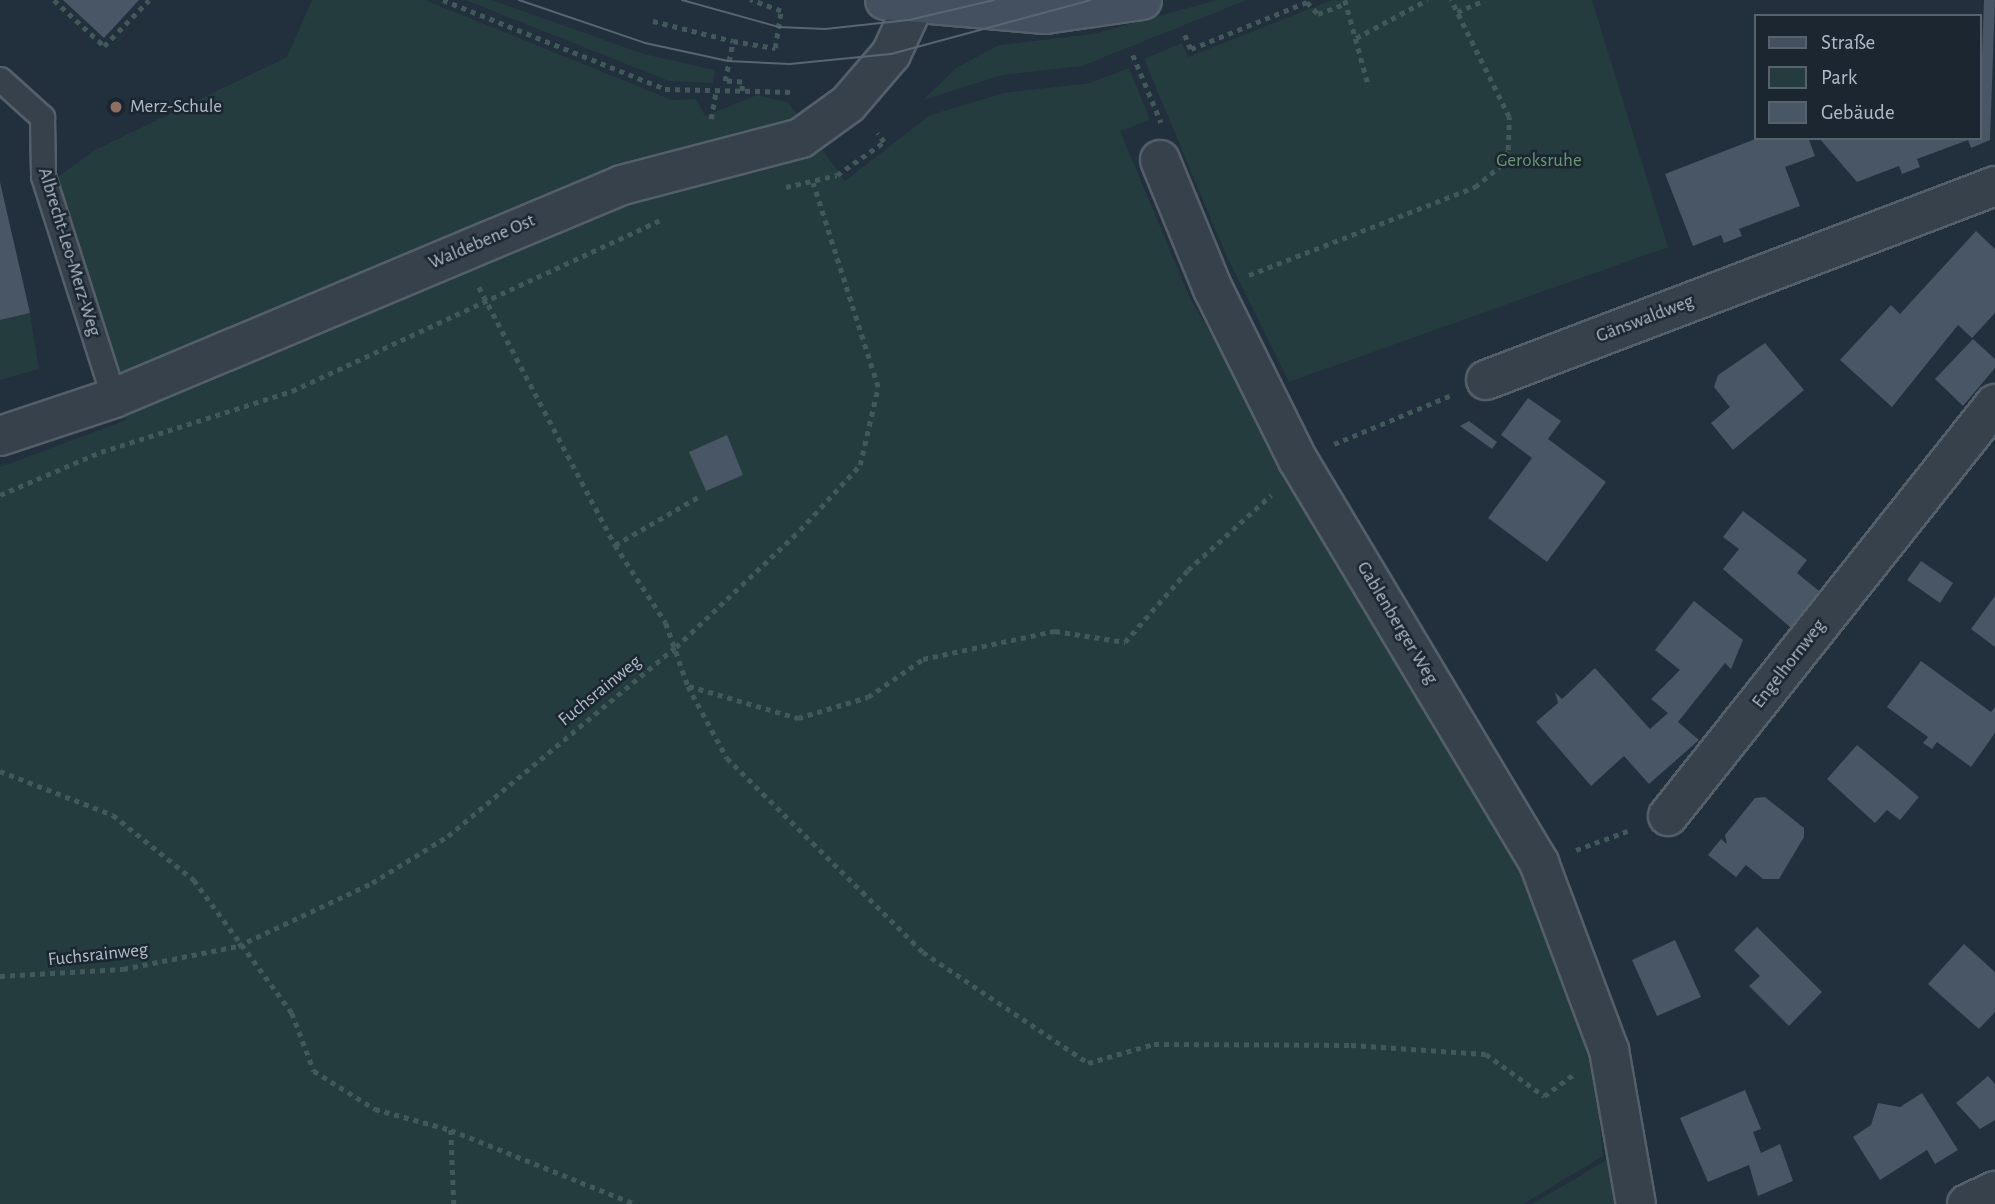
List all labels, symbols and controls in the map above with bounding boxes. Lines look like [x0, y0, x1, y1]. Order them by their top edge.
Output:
legend [1754, 14, 1981, 140]
text: Straße [1821, 32, 1875, 53]
text: Park [1821, 67, 1857, 88]
place label: Merz-Schule [130, 96, 222, 118]
marker: Merz-Schule [108, 99, 124, 115]
text: Gebäude [1821, 102, 1895, 123]
park label: Geroksruhe [1496, 150, 1582, 172]
street label: Albrecht-Leo-Merz-Weg [33, 165, 105, 339]
street label: Waldebene Ost [425, 209, 539, 275]
street label: Gänswaldweg [1593, 290, 1697, 348]
street label: Gablenberger Weg [1351, 558, 1443, 688]
street label: Engelhornweg [1747, 615, 1831, 713]
street label: Fuchsrainweg [554, 651, 646, 731]
street label: Fuchsrainweg [47, 938, 149, 972]

